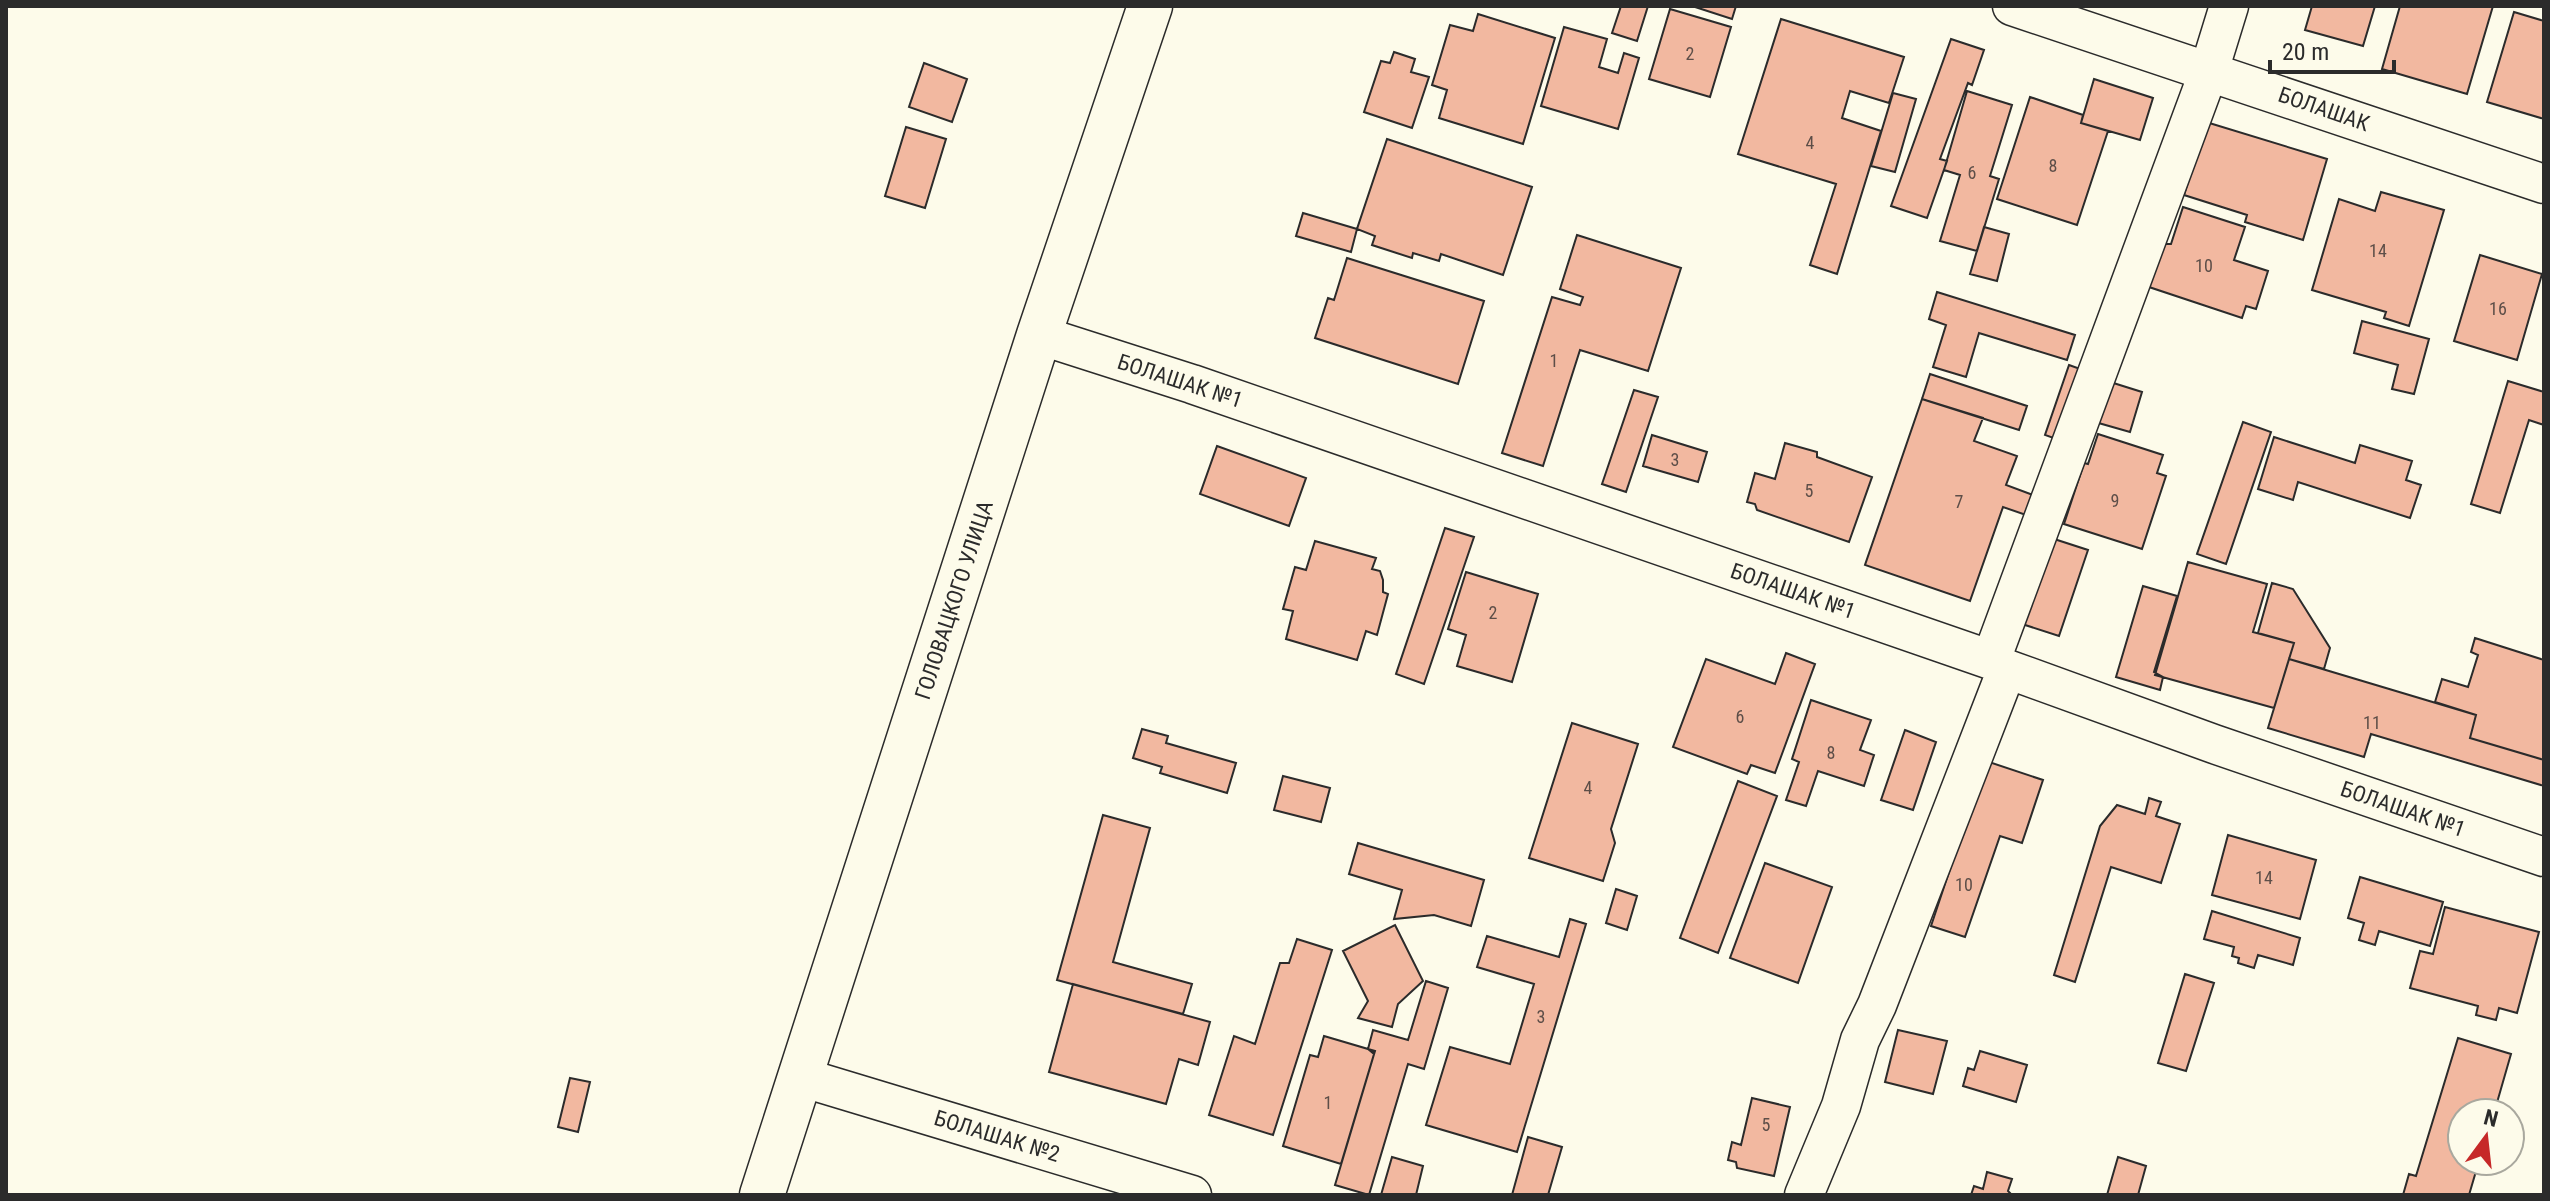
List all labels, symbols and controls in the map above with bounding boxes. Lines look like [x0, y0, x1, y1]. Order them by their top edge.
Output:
scale bar [2270, 24, 2394, 74]
text: 20 m [2282, 38, 2329, 66]
house number: 2 [1686, 43, 1695, 64]
street label: БОЛАШАК [2275, 82, 2373, 136]
house number: 4 [1806, 132, 1815, 153]
house number: 8 [2049, 155, 2057, 176]
house number: 6 [1968, 162, 1976, 183]
house number: 14 [2369, 240, 2387, 261]
house number: 10 [2195, 255, 2213, 276]
house number: 16 [2489, 298, 2507, 319]
street label: БОЛАШАК №1 [1114, 349, 1246, 413]
house number: 1 [1550, 350, 1558, 371]
house number: 3 [1671, 449, 1679, 470]
house number: 5 [1805, 480, 1814, 501]
house number: 9 [2111, 490, 2119, 511]
house number: 7 [1955, 491, 1964, 512]
street label: ГОЛОВАЦКОГО УЛИЦА [910, 497, 998, 703]
street label: БОЛАШАК №1 [1727, 558, 1859, 624]
house number: 2 [1489, 602, 1498, 623]
house number: 6 [1736, 706, 1744, 727]
house number: 11 [2363, 712, 2381, 733]
house number: 8 [1827, 742, 1835, 763]
street label: БОЛАШАК №1 [2337, 776, 2469, 842]
house number: 4 [1584, 777, 1593, 798]
house number: 14 [2255, 867, 2273, 888]
house number: 10 [1955, 874, 1973, 895]
house number: 3 [1537, 1006, 1545, 1027]
house number: 1 [1324, 1092, 1332, 1113]
north arrow [2446, 1097, 2526, 1177]
text: N [2481, 1104, 2501, 1132]
street label: БОЛАШАК №2 [931, 1105, 1063, 1167]
house number: 5 [1762, 1114, 1771, 1135]

